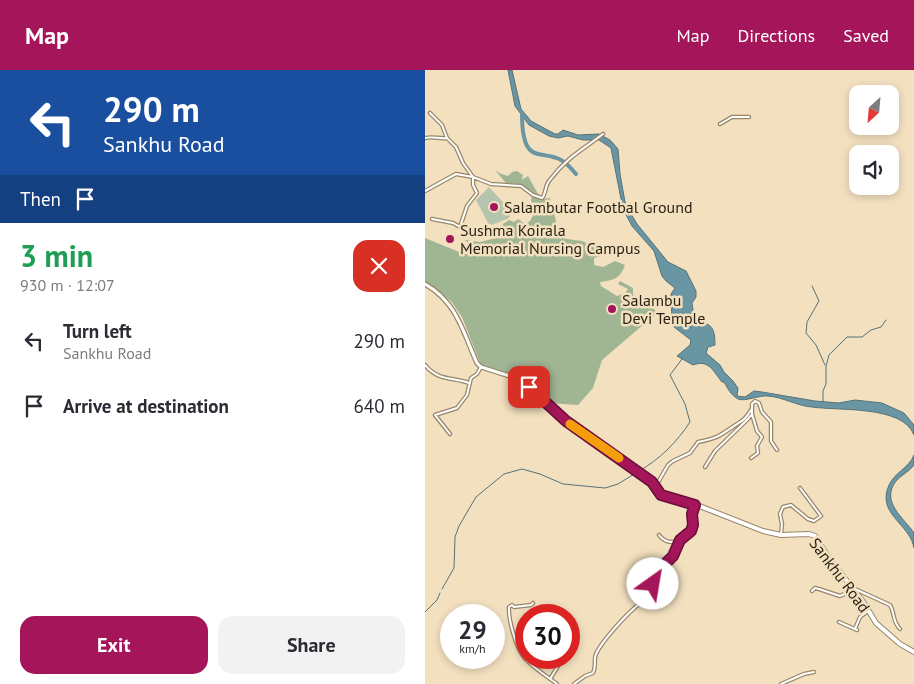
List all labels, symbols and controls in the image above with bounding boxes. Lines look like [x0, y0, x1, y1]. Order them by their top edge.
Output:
text: Map [25, 20, 69, 51]
text: Map [677, 24, 709, 47]
text: Directions [737, 24, 815, 47]
text: Saved [843, 24, 889, 47]
north arrow [849, 85, 899, 135]
map controls [849, 85, 899, 195]
text: 290 m [103, 86, 200, 132]
icon: left [20, 90, 85, 155]
text: Sankhu Road [103, 130, 225, 158]
button: sound [849, 145, 899, 195]
icon: arrive [71, 185, 99, 213]
text: Then [20, 187, 61, 211]
place label: Salambutar Footbal Ground [504, 197, 693, 217]
marker: Salambutar Footbal Ground [488, 201, 500, 213]
place label: Sushma Koirala Memorial Nursing Campus [460, 220, 641, 258]
marker: Sushma Koirala Memorial Nursing Campus [444, 233, 456, 245]
text: 3 min [20, 236, 93, 275]
button: close [353, 240, 405, 292]
text: 930 m · 12:07 [20, 275, 115, 295]
place label: Salambu Devi Temple [622, 290, 705, 328]
marker: Salambu Devi Temple [606, 303, 618, 315]
text: Turn left [63, 319, 132, 343]
icon: left [20, 327, 48, 355]
text: 290 m [353, 329, 405, 353]
text: Sankhu Road [63, 343, 151, 363]
pin [508, 366, 550, 408]
icon: arrive [515, 373, 543, 401]
icon: arrive [20, 392, 48, 420]
text: Arrive at destination [63, 394, 229, 418]
text: 640 m [353, 394, 405, 418]
street label: Sankhu Road [805, 534, 875, 616]
position arrow [626, 557, 678, 609]
speed limit sign: 30 [515, 604, 580, 669]
text: 29 [458, 614, 487, 646]
button: Exit [20, 616, 208, 674]
button: Share [218, 616, 405, 674]
text: km/h [459, 641, 486, 656]

